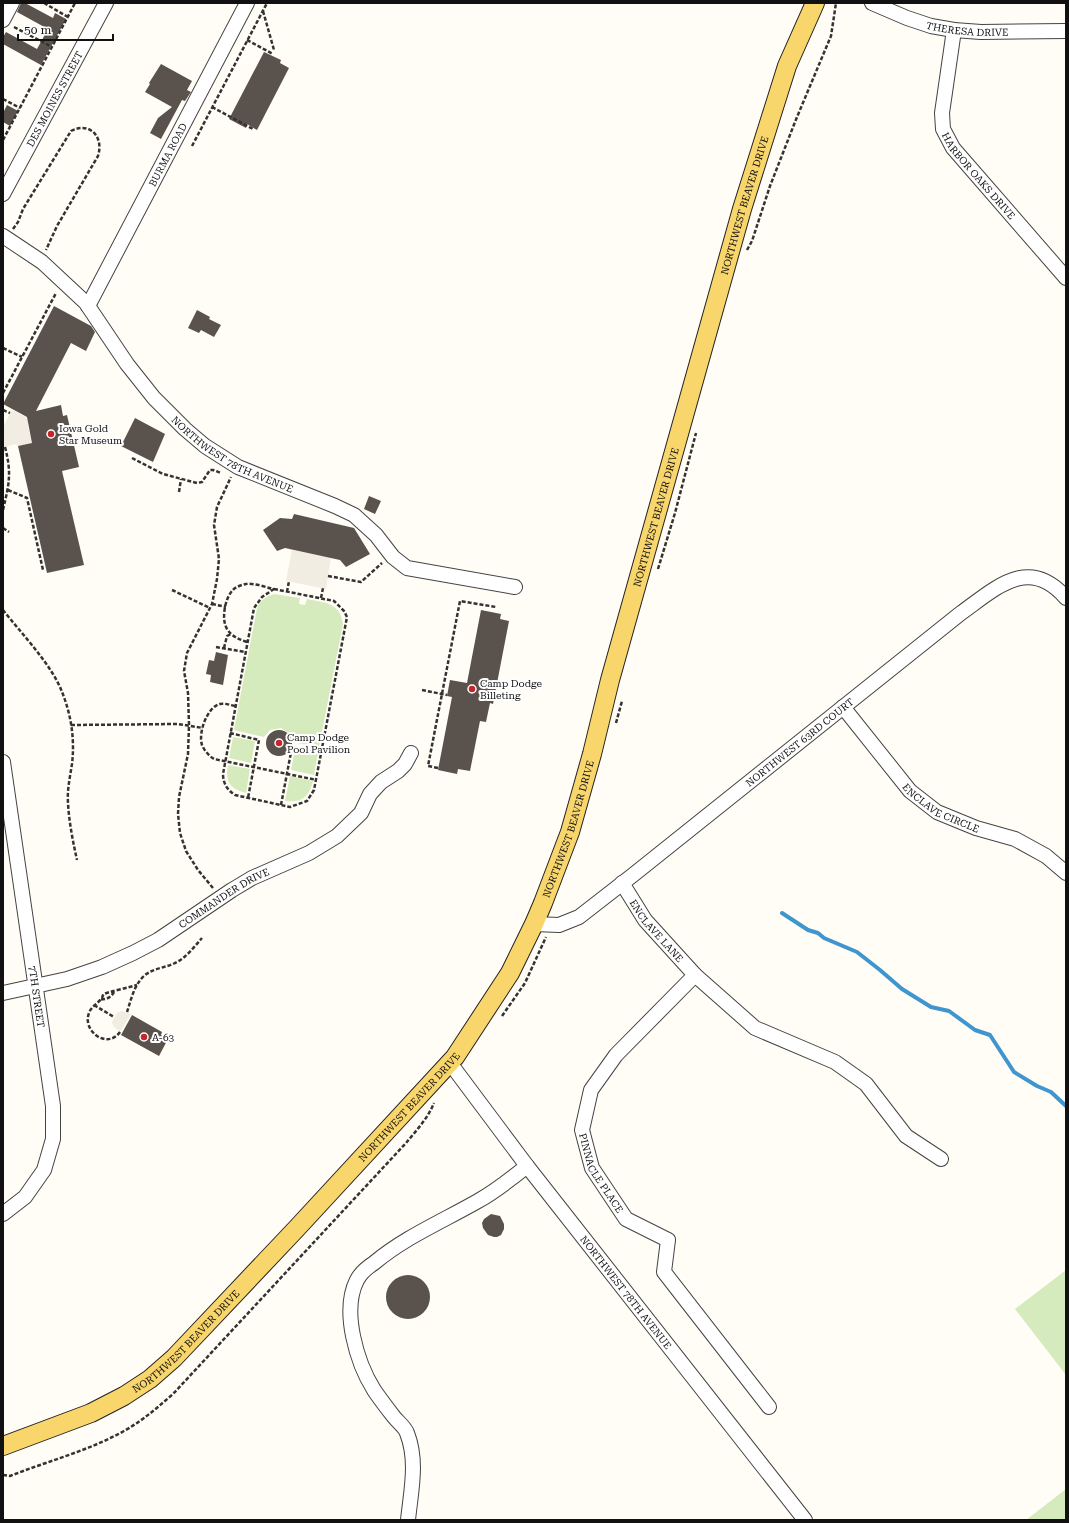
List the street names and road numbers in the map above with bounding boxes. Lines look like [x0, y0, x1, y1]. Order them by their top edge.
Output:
street label: THERESA DRIVE [925, 20, 1008, 38]
street label: DES MOINES STREET [25, 49, 85, 149]
street label: BURMA ROAD [147, 121, 189, 188]
street label: HARBOR OAKS DRIVE [940, 131, 1017, 222]
street label: NORTHWEST BEAVER DRIVE [719, 135, 771, 276]
street label: NORTHWEST 78TH AVENUE [169, 414, 295, 495]
street label: NORTHWEST BEAVER DRIVE [631, 446, 681, 588]
street label: NORTHWEST 63RD COURT [744, 696, 856, 789]
street label: NORTHWEST BEAVER DRIVE [541, 759, 596, 899]
street label: ENCLAVE CIRCLE [900, 781, 981, 835]
street label: COMMANDER DRIVE [177, 866, 271, 930]
street label: ENCLAVE LANE [628, 897, 685, 964]
street label: 7TH STREET [27, 965, 47, 1029]
street label: NORTHWEST BEAVER DRIVE [356, 1051, 462, 1164]
street label: PINNACLE PLACE [577, 1132, 625, 1215]
street label: NORTHWEST 78TH AVENUE [578, 1234, 673, 1351]
street label: NORTHWEST BEAVER DRIVE [130, 1288, 242, 1395]

